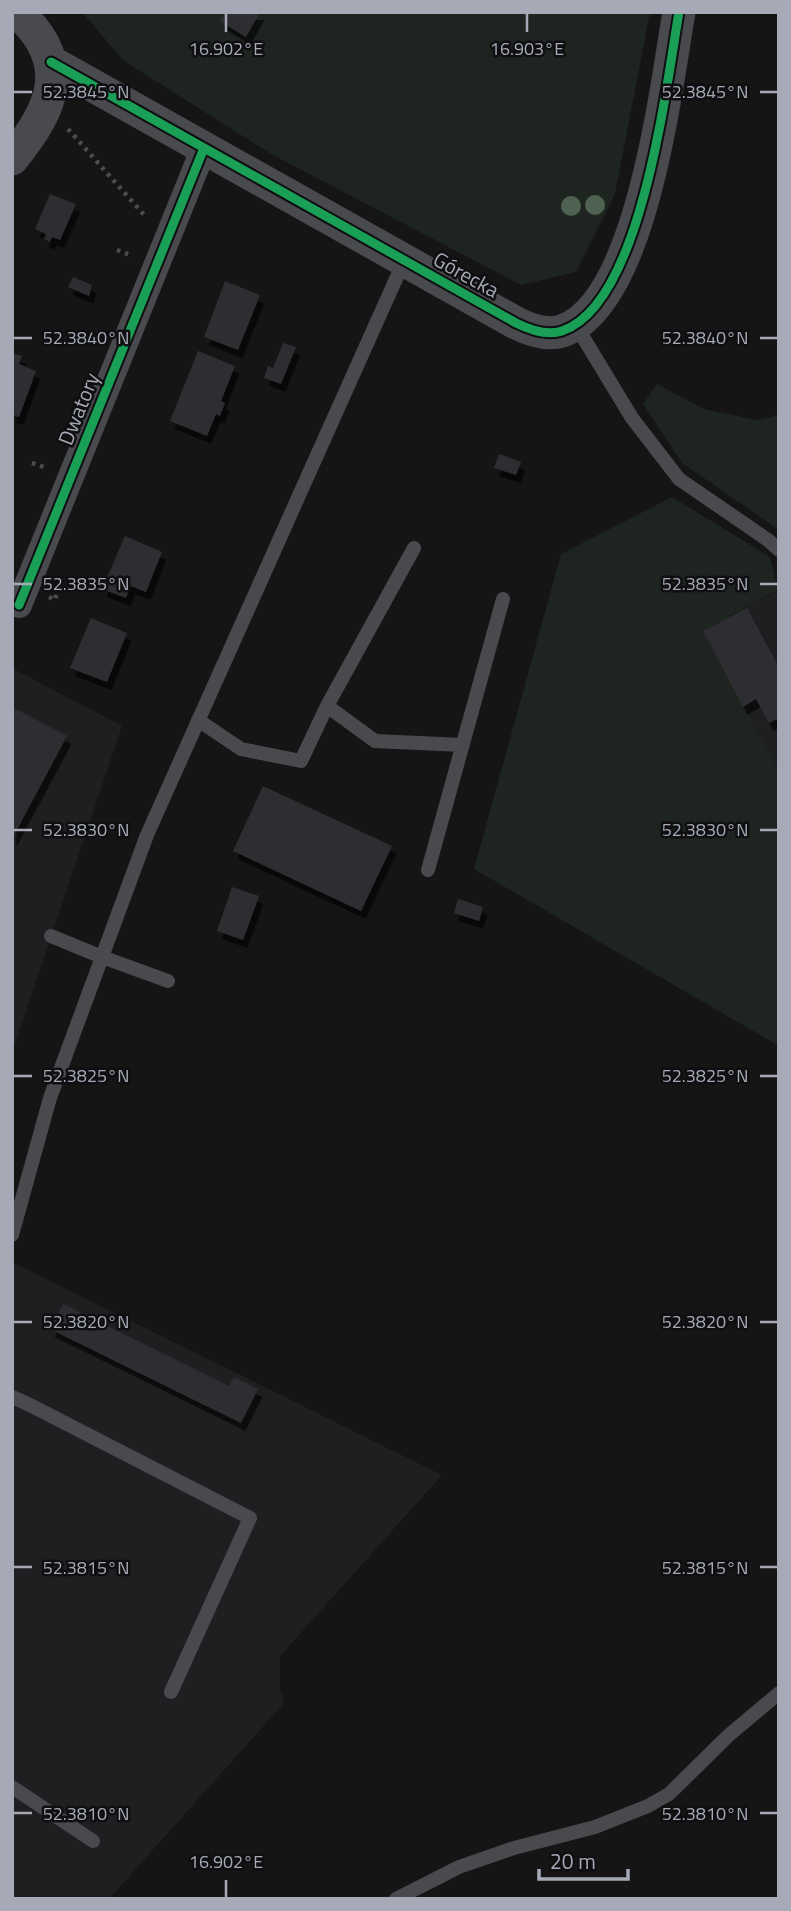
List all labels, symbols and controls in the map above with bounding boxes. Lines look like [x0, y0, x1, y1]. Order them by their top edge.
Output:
text: 16.902°E [189, 35, 263, 62]
text: 16.903°E [490, 35, 564, 62]
text: 52.3845°N [43, 78, 129, 105]
text: 52.3845°N [662, 78, 748, 105]
street label: Górecka [428, 243, 506, 306]
text: 52.3840°N [43, 324, 129, 351]
text: 52.3840°N [662, 324, 748, 351]
street label: Dwatory [49, 367, 107, 450]
text: 52.3835°N [43, 570, 129, 597]
text: 52.3835°N [662, 570, 748, 597]
text: 52.3830°N [43, 816, 129, 843]
text: 52.3830°N [662, 816, 748, 843]
text: 52.3825°N [43, 1062, 129, 1089]
text: 52.3825°N [662, 1062, 748, 1089]
text: 52.3820°N [43, 1308, 129, 1335]
text: 52.3820°N [662, 1308, 748, 1335]
text: 52.3815°N [43, 1554, 129, 1581]
text: 52.3815°N [662, 1554, 748, 1581]
text: 52.3810°N [43, 1800, 129, 1827]
text: 52.3810°N [662, 1800, 748, 1827]
scale bar [539, 1838, 628, 1882]
text: 20 m [550, 1845, 596, 1877]
text: 16.902°E [189, 1848, 263, 1875]

